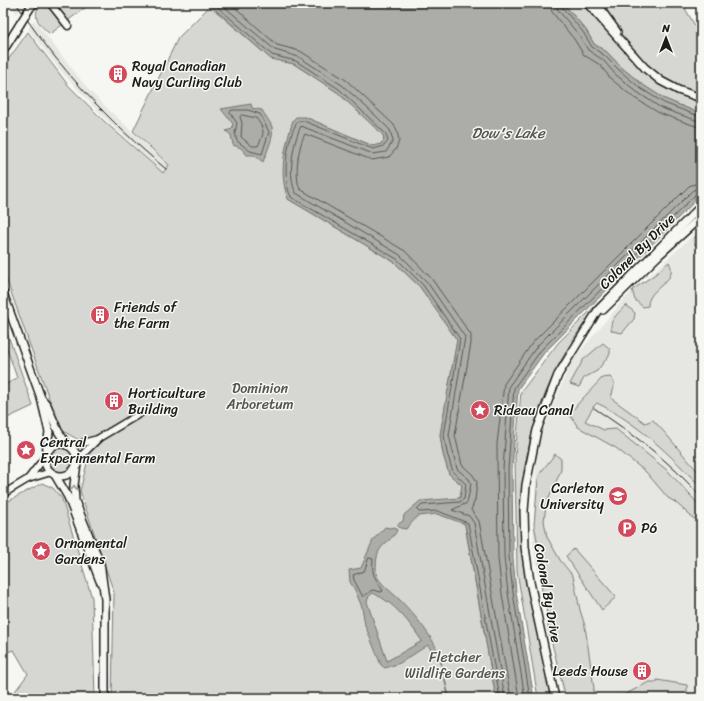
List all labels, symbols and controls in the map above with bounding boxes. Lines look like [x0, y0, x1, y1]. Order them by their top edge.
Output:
north arrow [646, 18, 686, 58]
text: N [661, 19, 670, 38]
place label: Royal Canadian Navy Curling Club [132, 54, 242, 95]
building icon: Royal Canadian Navy Curling Club [107, 63, 129, 85]
water label: Dow's Lake [471, 120, 546, 146]
street label: Colonel By Drive [593, 207, 682, 296]
place label: Friends of the Farm [114, 295, 178, 336]
building icon: Friends of the Farm [89, 304, 111, 326]
park label: Dominion Arboretum [226, 376, 294, 417]
place label: Horticulture Building [128, 381, 206, 422]
building icon: Horticulture Building [103, 390, 125, 412]
place label: Rideau Canal [494, 398, 574, 423]
place icon: Rideau Canal [469, 399, 491, 421]
place label: Central Experimental Farm [40, 430, 156, 471]
place icon: Central Experimental Farm [15, 439, 37, 461]
place label: Carleton University [540, 476, 605, 517]
one-way arrow [70, 485, 79, 491]
school or university icon: Carleton University [607, 485, 629, 507]
place label: P6 [641, 516, 657, 541]
parking icon: P6 [616, 517, 638, 539]
place label: Ornamental Gardens [55, 531, 128, 572]
place icon: Ornamental Gardens [30, 540, 52, 562]
street label: Colonel By Drive [526, 542, 569, 645]
park label: Fletcher Wildlife Gardens [405, 645, 506, 686]
place label: Leeds House [552, 659, 628, 684]
building icon: Leeds House [631, 660, 653, 682]

